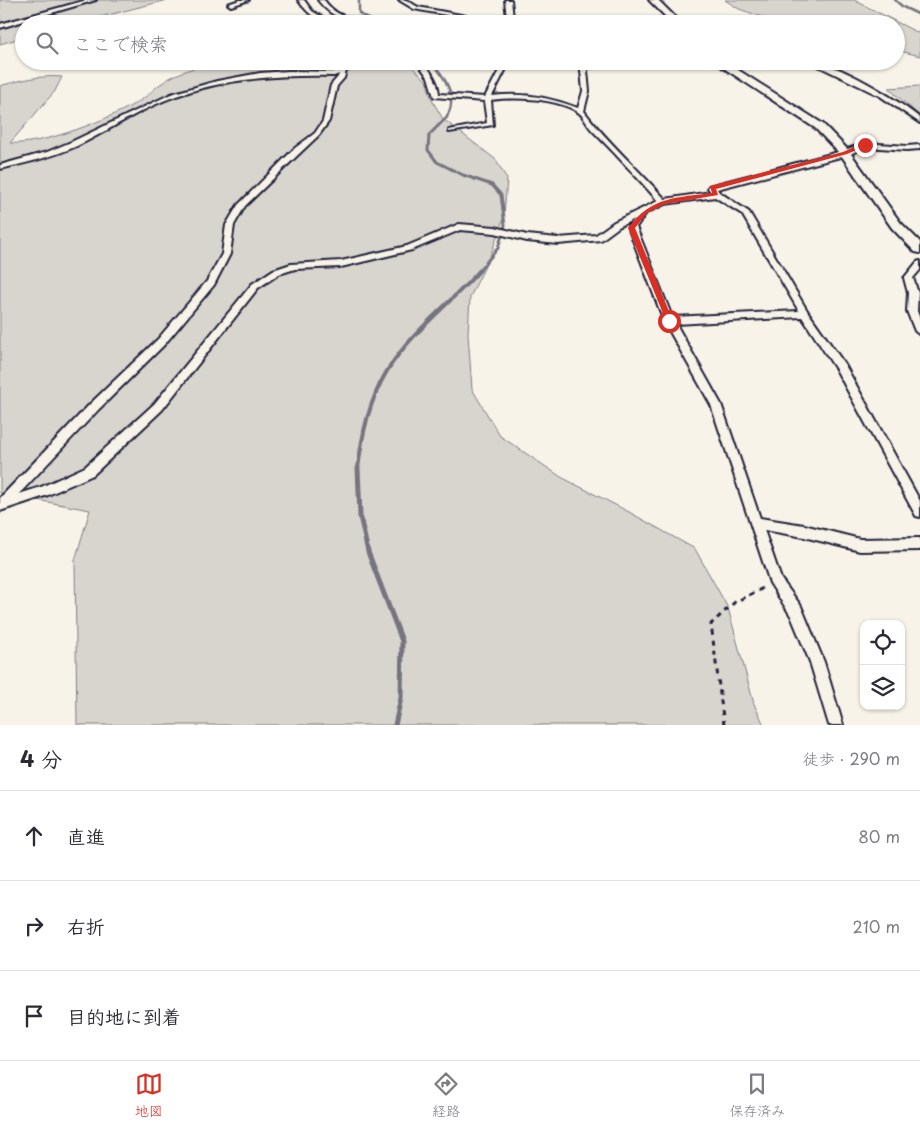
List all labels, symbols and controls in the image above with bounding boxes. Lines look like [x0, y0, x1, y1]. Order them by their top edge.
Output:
search box [15, 15, 905, 70]
icon: search [33, 29, 61, 57]
text: ここで検索 [73, 29, 168, 57]
route end [854, 134, 877, 157]
route start [658, 310, 681, 333]
map controls [860, 620, 905, 710]
button: locate [860, 620, 905, 665]
button: layers [860, 665, 905, 710]
text: 4 分 [20, 742, 62, 774]
text: 徒歩 · 290 m [803, 746, 900, 770]
icon: ahead [20, 822, 48, 850]
text: 直進 [67, 822, 105, 850]
text: 80 m [858, 824, 900, 848]
icon: right [20, 912, 48, 940]
text: 右折 [67, 912, 105, 940]
text: 210 m [852, 914, 900, 938]
icon: arrive [20, 1002, 48, 1030]
text: 目的地に到着 [67, 1002, 181, 1030]
tab: 地図 [135, 1070, 163, 1121]
tab: 経路 [432, 1070, 460, 1121]
tab: 保存済み [729, 1070, 785, 1121]

